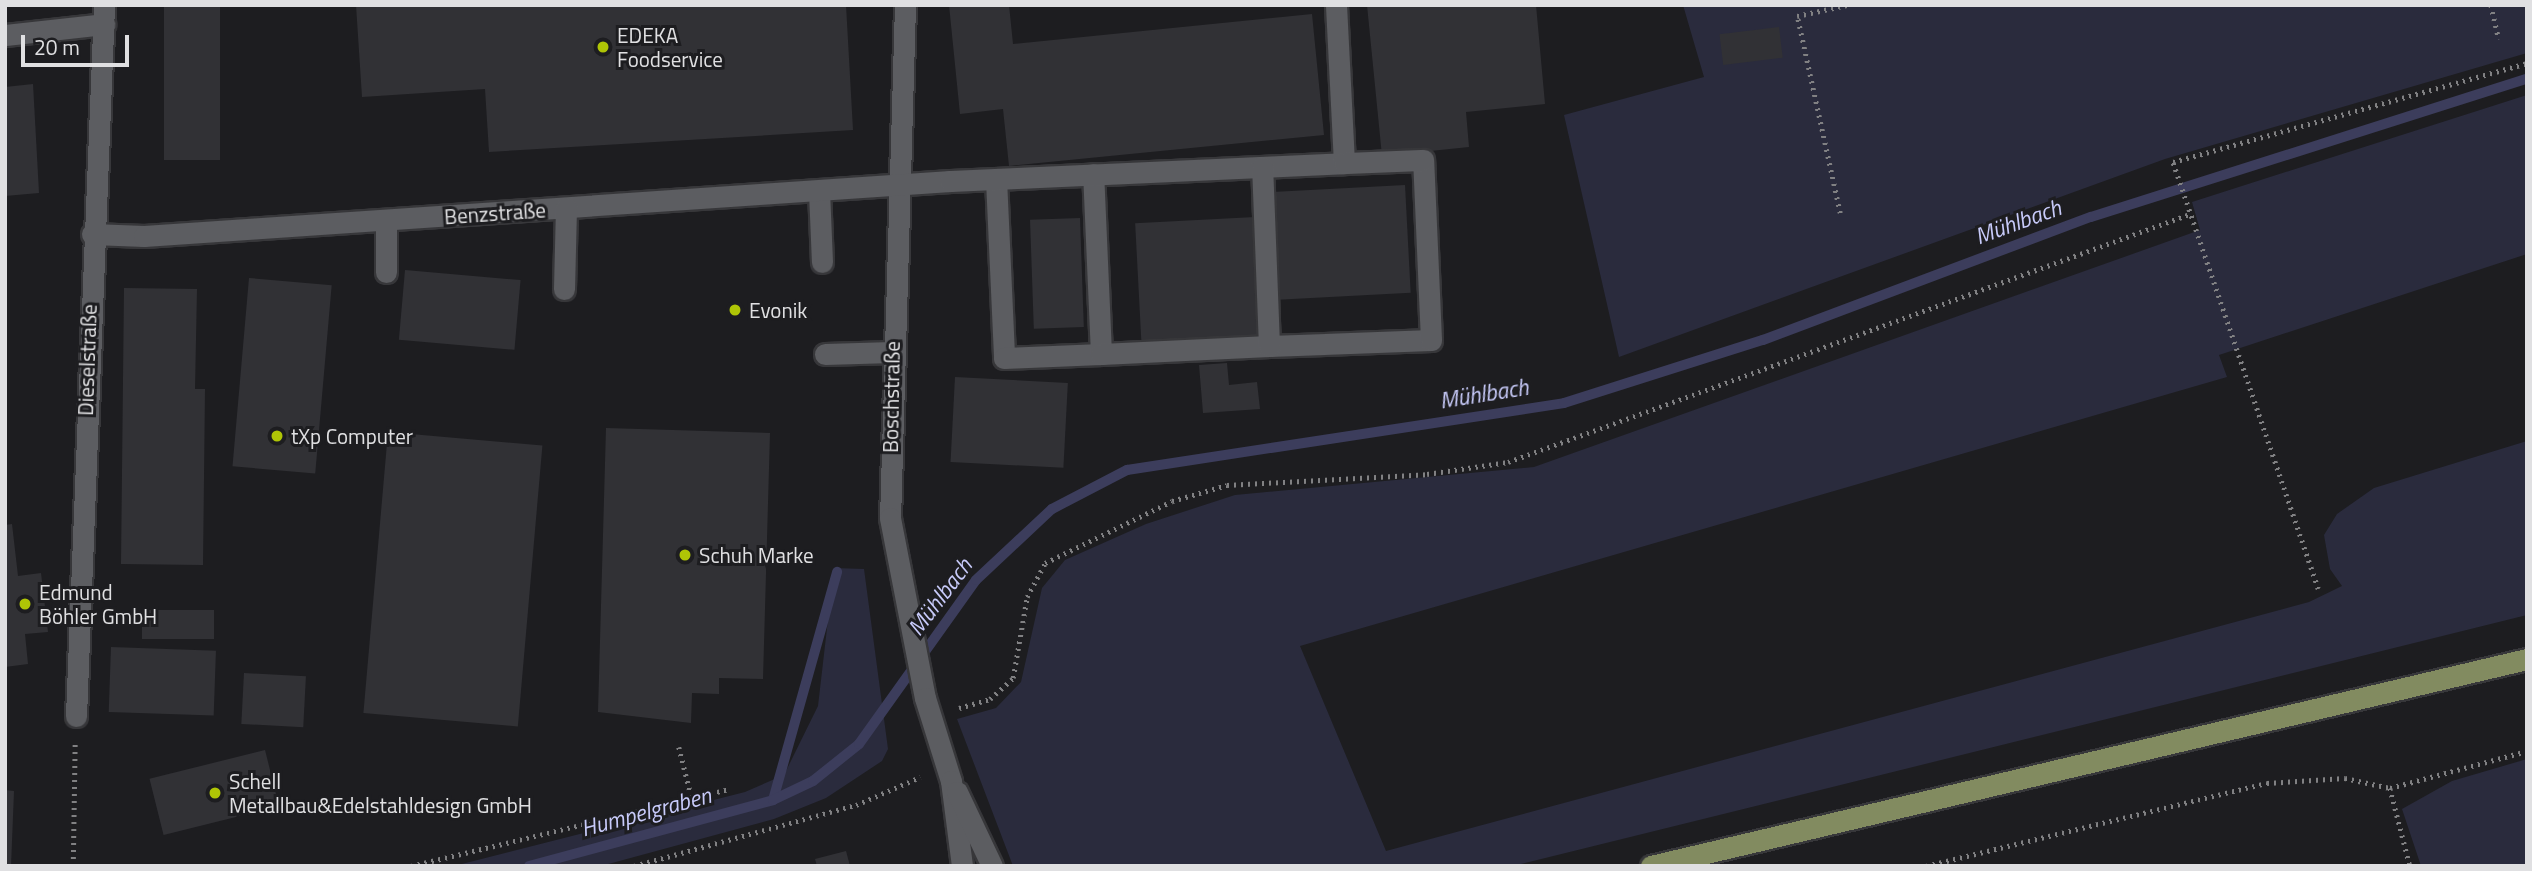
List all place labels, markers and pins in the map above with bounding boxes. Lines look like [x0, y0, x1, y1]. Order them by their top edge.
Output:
place label: EDEKA Foodservice [617, 22, 723, 72]
marker: EDEKA Foodservice [595, 39, 611, 55]
place label: Evonik [749, 297, 807, 323]
marker: Evonik [727, 302, 743, 318]
place label: tXp Computer [291, 423, 413, 449]
marker: tXp Computer [269, 428, 285, 444]
place label: Schuh Marke [699, 542, 814, 568]
marker: Schuh Marke [677, 547, 693, 563]
place label: Edmund Böhler GmbH [39, 579, 157, 629]
marker: Edmund Böhler GmbH [17, 596, 33, 612]
place label: Schell Metallbau&Edelstahldesign GmbH [229, 768, 532, 818]
marker: Schell Metallbau&Edelstahldesign GmbH [207, 785, 223, 801]

